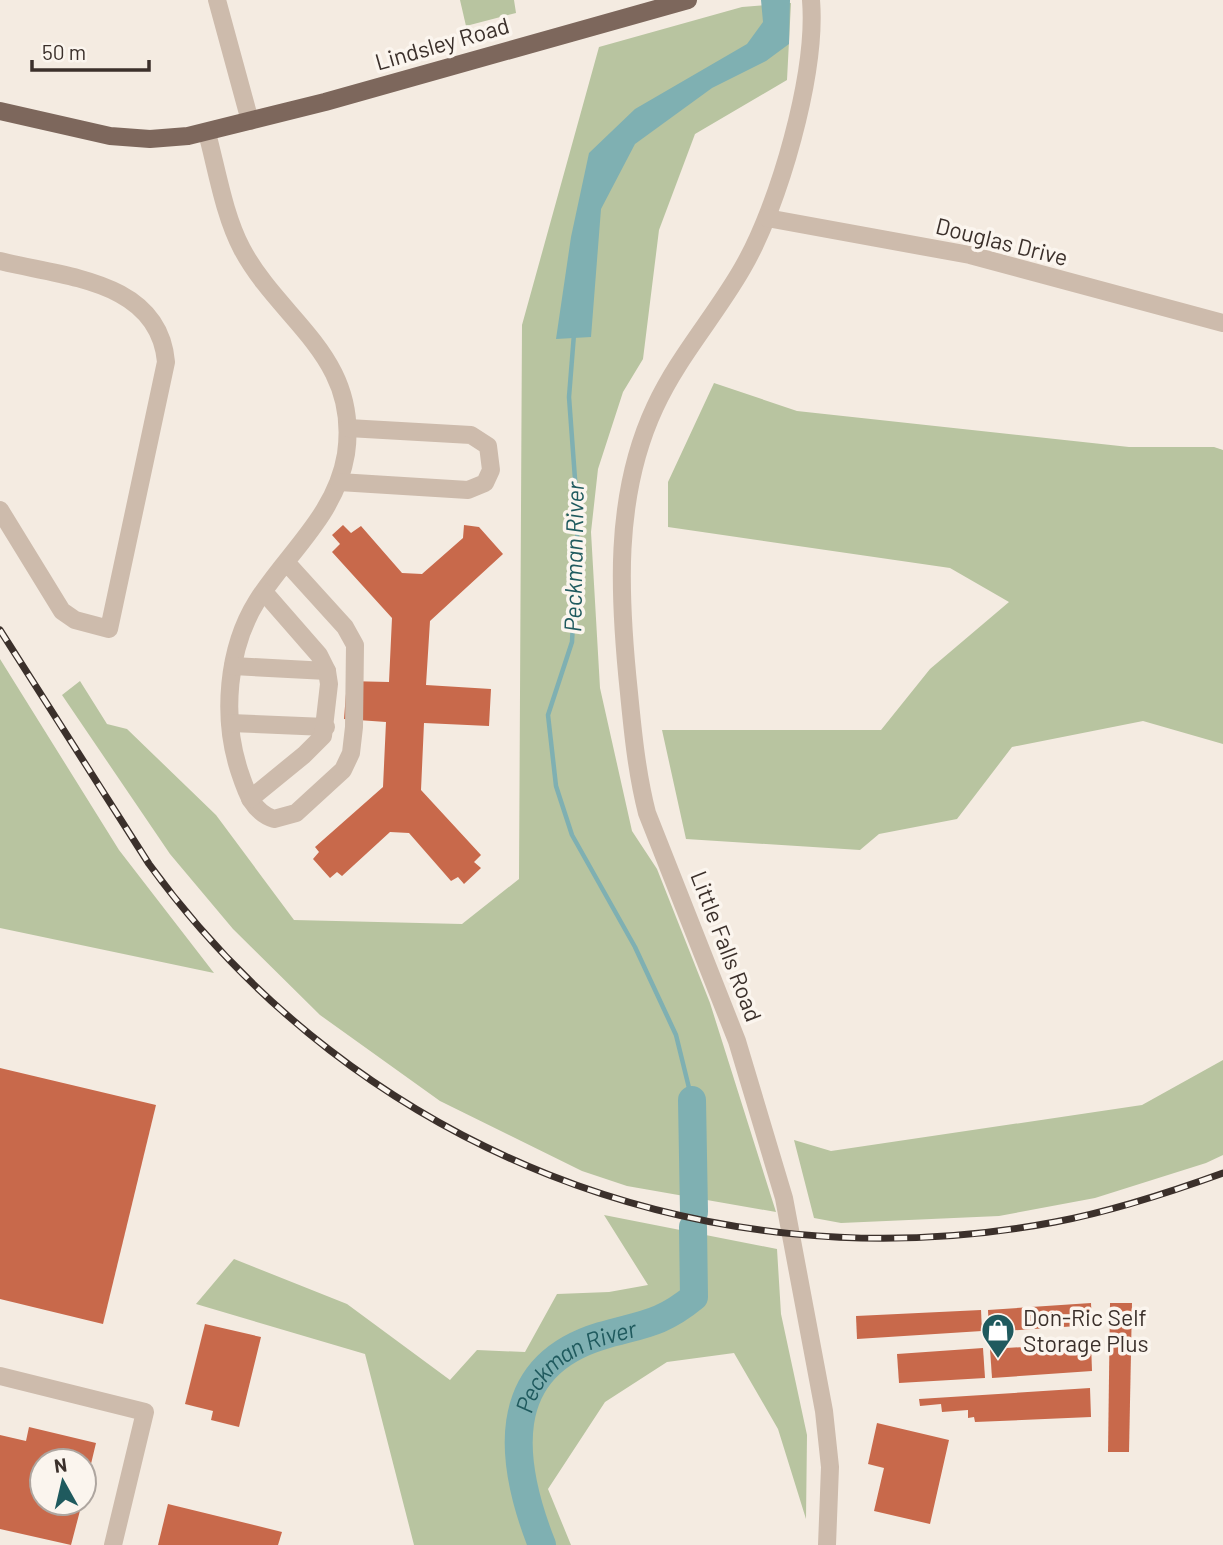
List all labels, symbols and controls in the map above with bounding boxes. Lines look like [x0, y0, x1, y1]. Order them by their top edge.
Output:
street label: Lindsley Road [372, 11, 512, 75]
scale bar [32, 28, 149, 72]
text: 50 m [42, 39, 86, 64]
street label: Douglas Drive [933, 211, 1071, 271]
water label: Peckman River [557, 480, 589, 632]
street label: Little Falls Road [685, 867, 769, 1025]
place label: Don-Ric Self Storage Plus [1023, 1303, 1149, 1357]
shop icon: Don-Ric Self Storage Plus [979, 1311, 1017, 1360]
water label: Peckman River [508, 1312, 641, 1416]
north arrow [28, 1447, 98, 1517]
text: N [53, 1452, 68, 1477]

